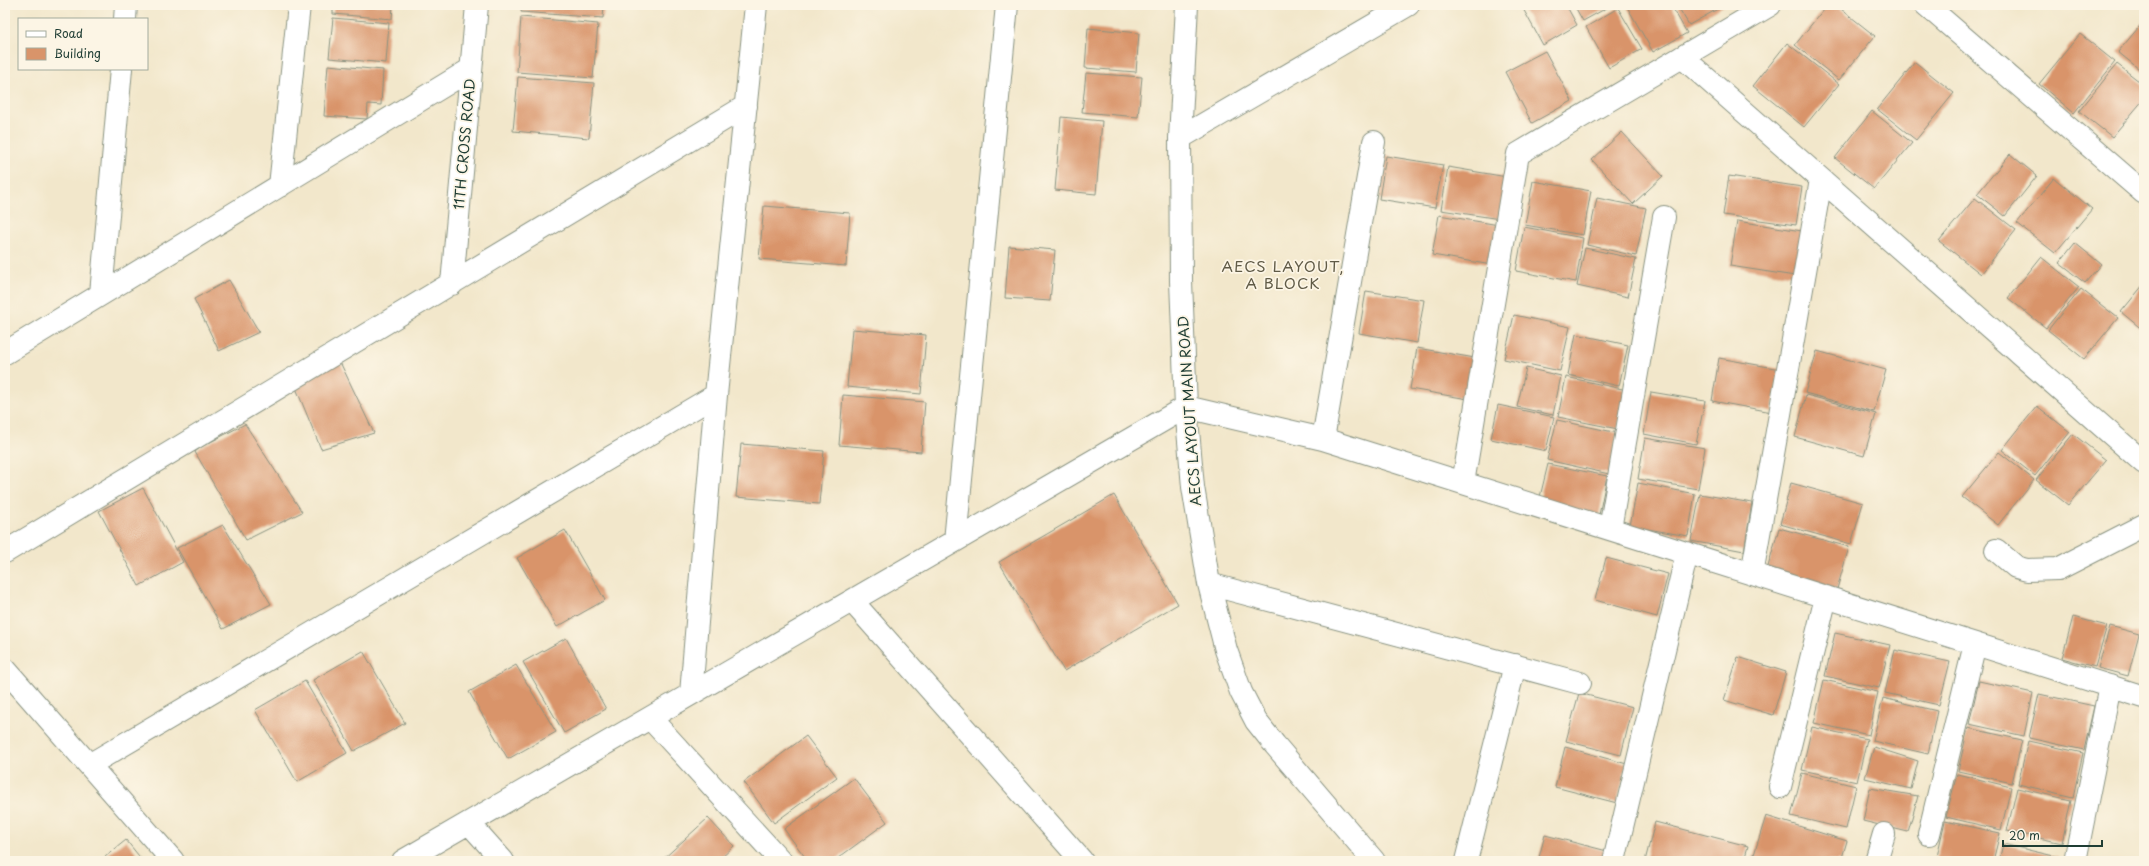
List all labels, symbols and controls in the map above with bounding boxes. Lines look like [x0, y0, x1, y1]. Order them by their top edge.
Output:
legend [18, 18, 148, 70]
text: Road [54, 24, 83, 42]
text: Building [54, 44, 101, 62]
street label: 11TH CROSS ROAD [448, 78, 480, 210]
district label: AECS LAYOUT, A BLOCK [1222, 254, 1344, 294]
street label: AECS LAYOUT MAIN ROAD [1172, 315, 1206, 507]
scale bar [2003, 822, 2102, 848]
text: 20 m [2009, 826, 2040, 844]

